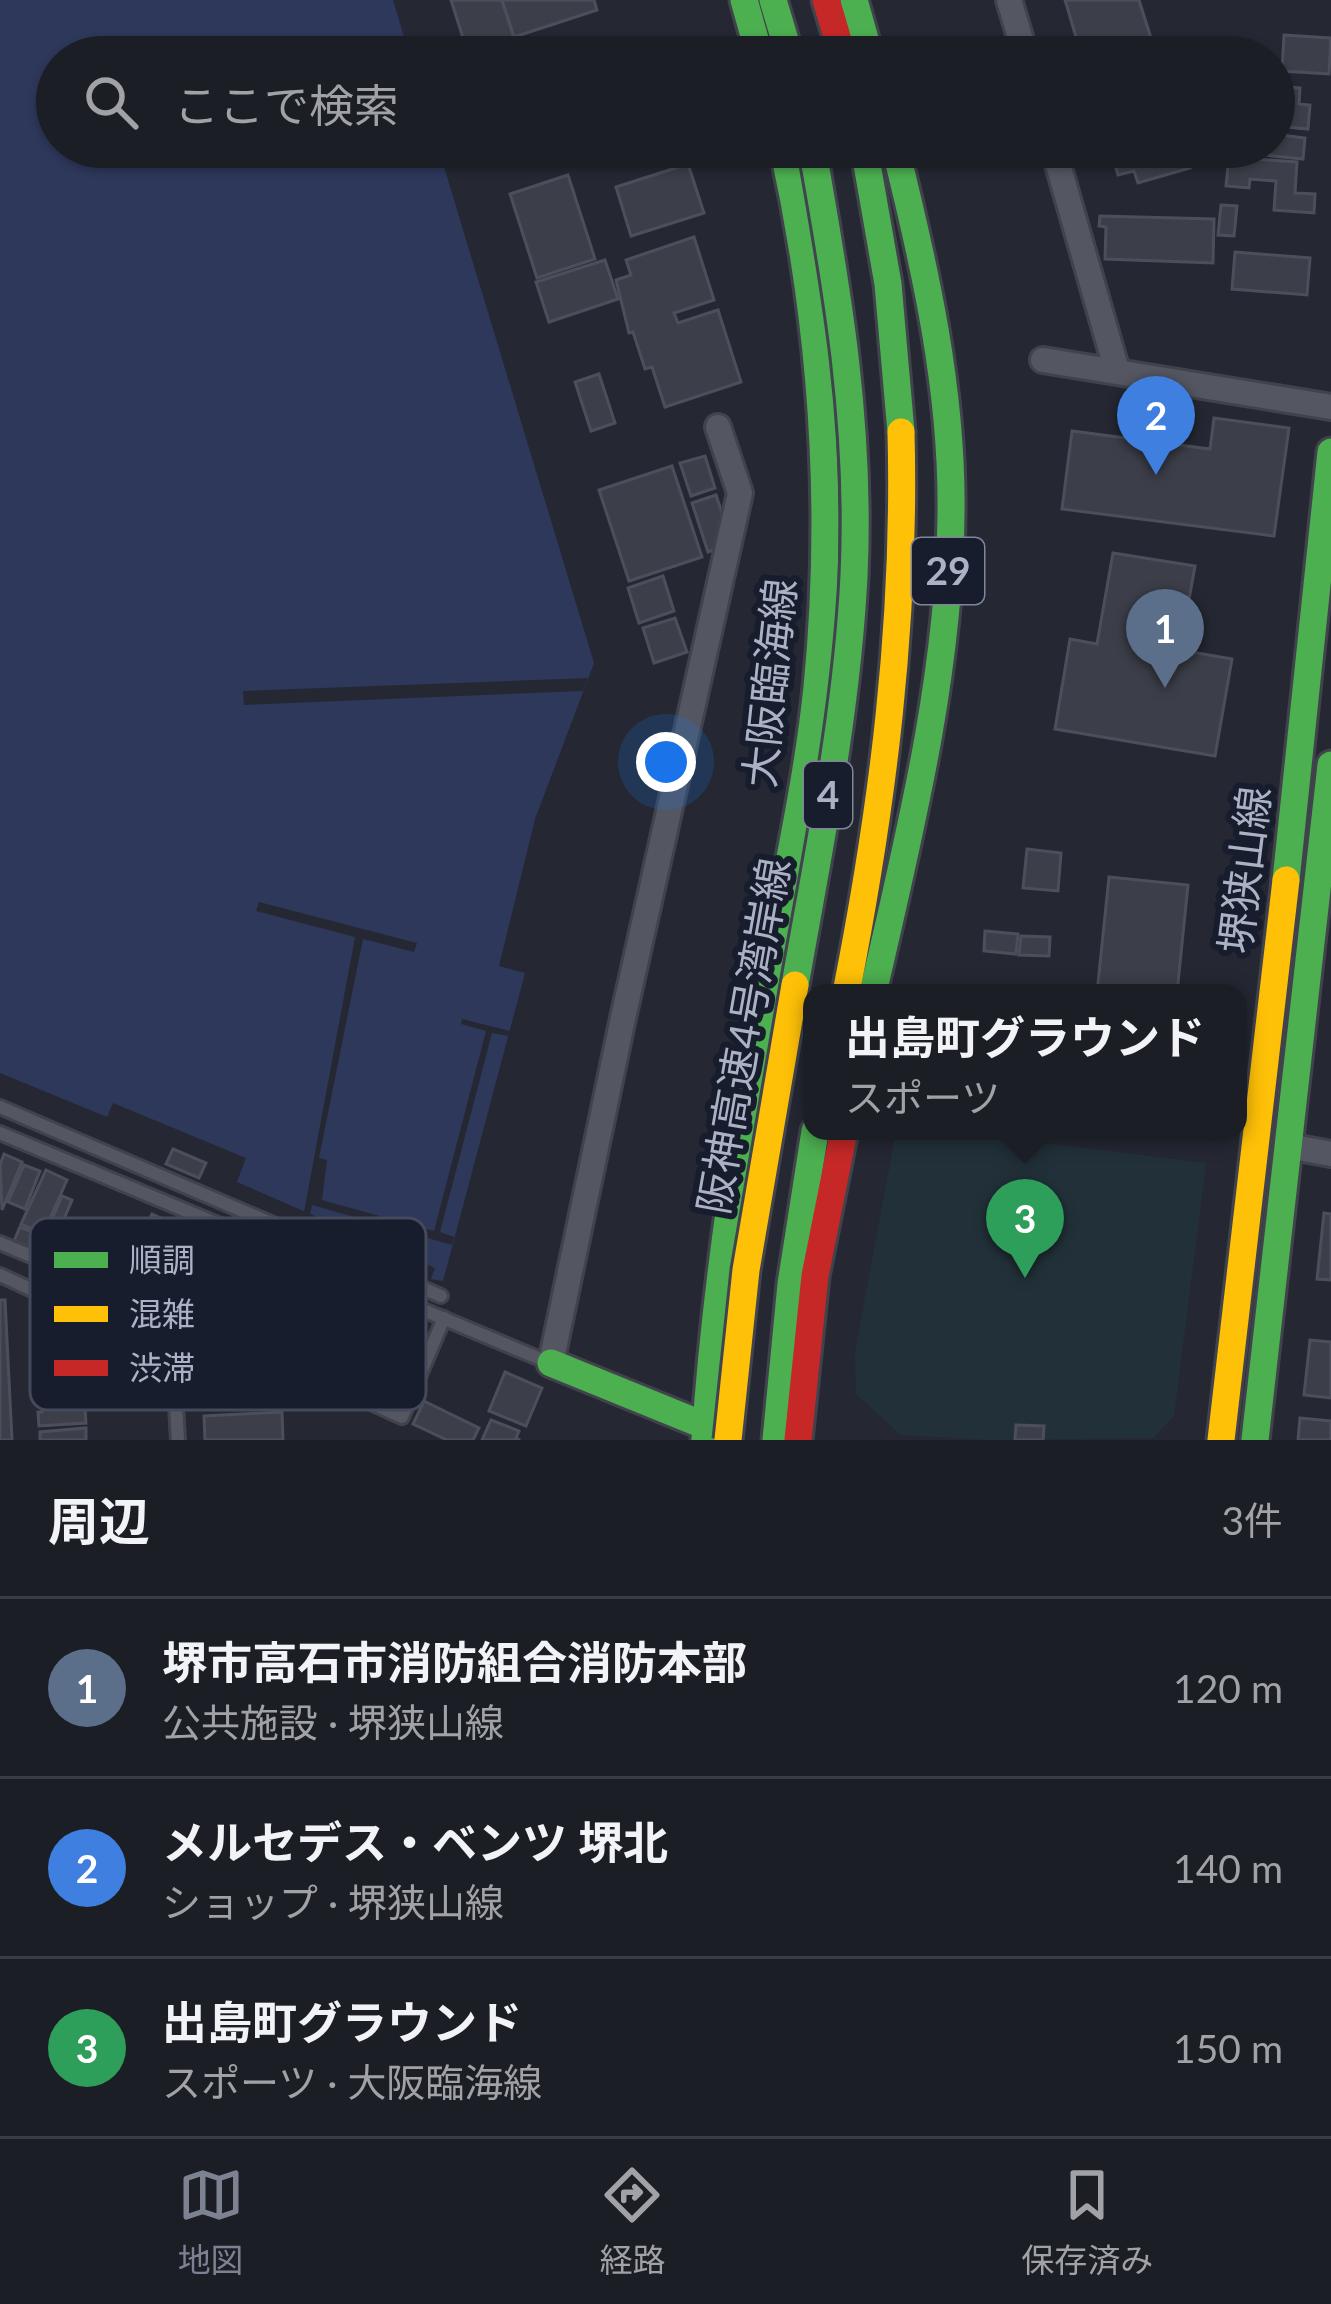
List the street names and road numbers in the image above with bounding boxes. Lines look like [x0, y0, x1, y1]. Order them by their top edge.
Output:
road number: 29 [912, 538, 984, 604]
street label: 大阪臨海線 [733, 576, 805, 790]
road number: 4 [804, 762, 852, 828]
street label: 堺狭山線 [1209, 783, 1279, 956]
street label: 阪神高速4号湾岸線 [687, 854, 799, 1218]

